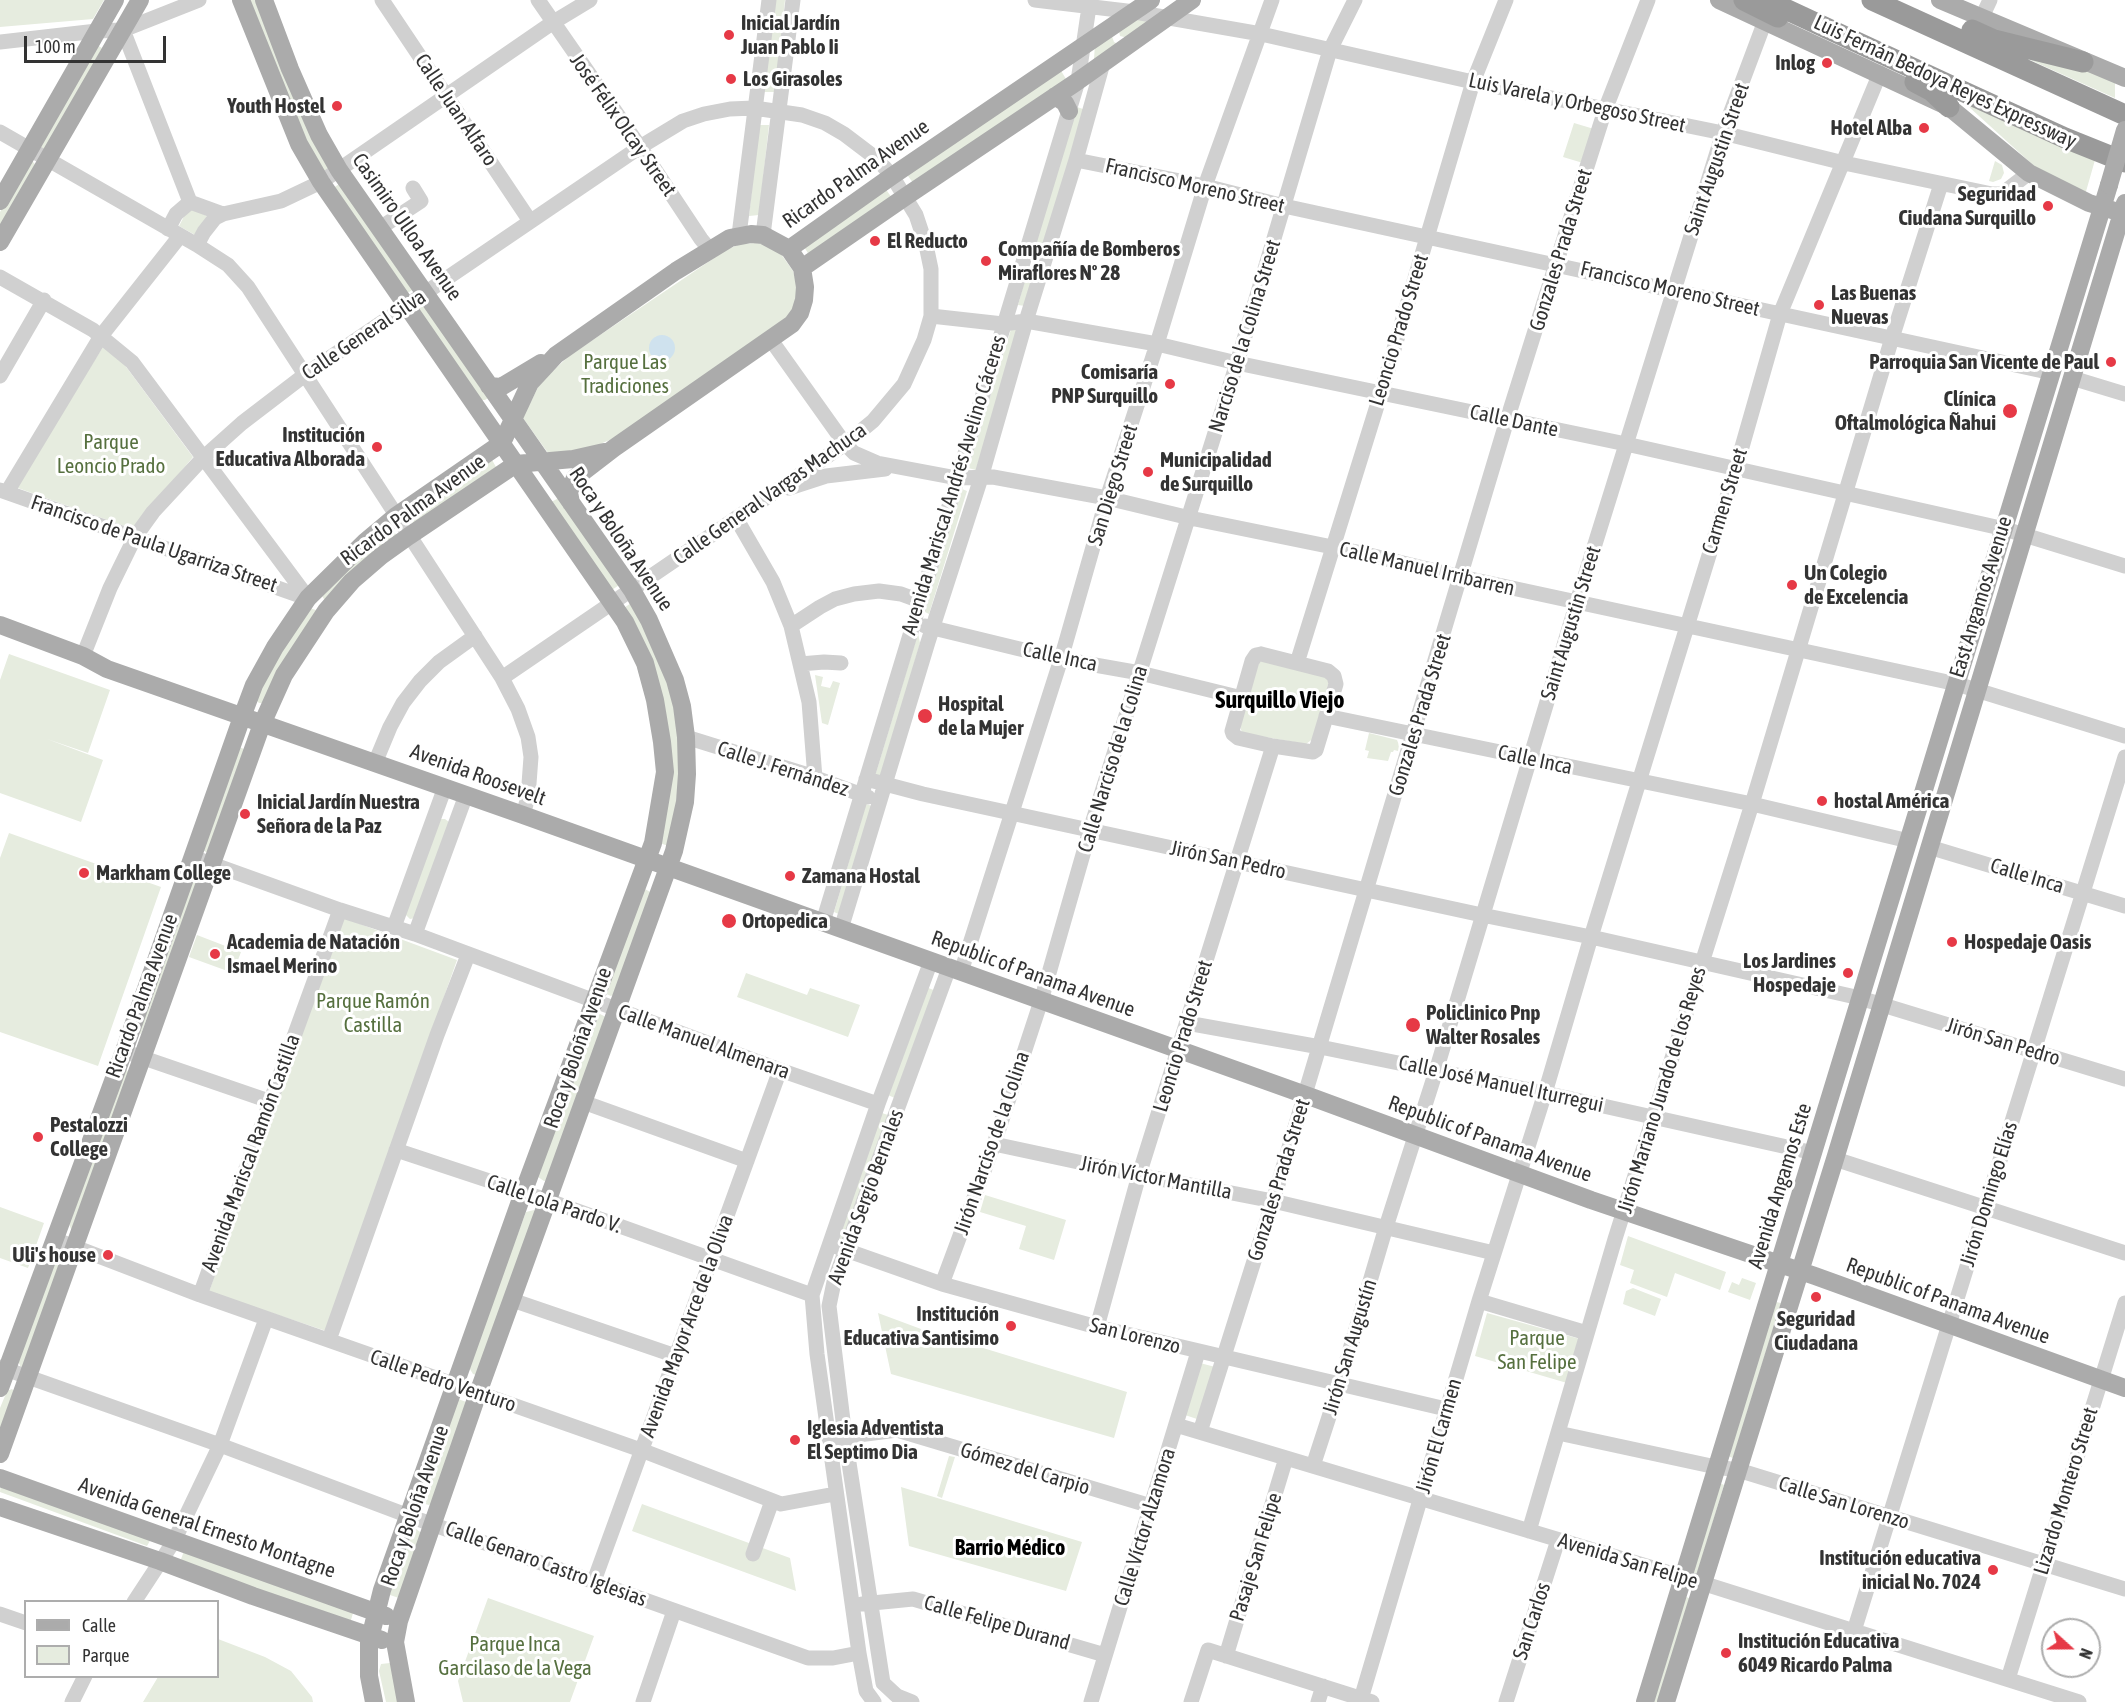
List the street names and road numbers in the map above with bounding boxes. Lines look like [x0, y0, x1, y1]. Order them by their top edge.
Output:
street label: Luis Fernán Bedoya Reyes Expressway [1810, 10, 2080, 154]
street label: Calle Juan Alfaro [409, 49, 503, 171]
street label: José Félix Olcay Street [564, 49, 682, 201]
street label: Luis Varela y Orbegoso Street [1466, 68, 1688, 138]
street label: Saint Augustin Street [1679, 79, 1755, 239]
street label: Ricardo Palma Avenue [778, 114, 934, 234]
street label: Casimiro Ulloa Avenue [347, 148, 467, 306]
street label: Francisco Moreno Street [1103, 153, 1287, 219]
street label: Gonzales Prada Street [1524, 166, 1598, 334]
street label: Narciso de la Colina Street [1204, 237, 1286, 435]
street label: Leoncio Prado Street [1364, 251, 1434, 409]
street label: Francisco Moreno Street [1578, 256, 1762, 322]
street label: Calle General Silva [297, 284, 431, 386]
street label: Avenida Mariscal Andrés Avelino Cáceres [896, 332, 1012, 638]
street label: Calle Dante [1468, 399, 1560, 443]
street label: Calle General Vargas Machuca [669, 418, 871, 570]
street label: San Diego Street [1083, 421, 1143, 549]
street label: Carmen Street [1697, 445, 1753, 557]
street label: Ricardo Palma Avenue [336, 449, 490, 571]
street label: Roca y Boloña Avenue [563, 462, 679, 616]
street label: Francisco de Paula Ugarriza Street [27, 490, 281, 598]
street label: East Angamos Avenue [1944, 513, 2018, 681]
street label: Calle Manuel Irribarren [1337, 537, 1517, 601]
street label: Saint Augustin Street [1536, 543, 1606, 703]
street label: Gonzales Prada Street [1383, 631, 1457, 799]
street label: Calle Inca [1020, 637, 1100, 677]
street label: Calle Narciso de la Colina [1073, 663, 1153, 855]
street label: Calle J. Fernández [714, 736, 852, 802]
street label: Avenida Roosevelt [407, 739, 549, 811]
street label: Calle Inca [1495, 740, 1575, 780]
street label: Jirón San Pedro [1168, 835, 1288, 885]
street label: Calle Inca [1987, 853, 2067, 899]
street label: Ricardo Palma Avenue [101, 910, 183, 1082]
street label: Republic of Panama Avenue [928, 925, 1138, 1023]
street label: Leoncio Prado Street [1148, 957, 1218, 1115]
street label: Roca y Boloña Avenue [539, 964, 617, 1132]
street label: Jirón Mariano Jurado de los Reyes [1612, 964, 1712, 1216]
street label: Calle Manuel Almenara [615, 999, 793, 1085]
street label: Jirón San Pedro [1943, 1013, 2063, 1071]
street label: Avenida Mariscal Ramón Castilla [196, 1031, 306, 1275]
street label: Jirón Narciso de la Colina [949, 1048, 1035, 1238]
street label: Calle José Manuel Iturregui [1396, 1050, 1606, 1118]
street label: Republic of Panama Avenue [1385, 1090, 1595, 1188]
street label: Gonzales Prada Street [1242, 1096, 1316, 1264]
street label: Avenida Angamos Este [1743, 1100, 1817, 1272]
street label: Avenida Sergio Bernales [823, 1106, 909, 1288]
street label: Jirón Domingo Elías [1955, 1118, 2023, 1270]
street label: Jirón Víctor Mantilla [1078, 1151, 1234, 1205]
street label: Calle Lola Pardo V. [483, 1169, 625, 1239]
street label: Avenida Mayor Arce de la Oliva [635, 1211, 739, 1441]
street label: Republic of Panama Avenue [1843, 1252, 2053, 1350]
street label: Jirón San Augustín [1317, 1276, 1383, 1418]
street label: San Lorenzo [1087, 1313, 1183, 1359]
street label: Calle Pedro Venturo [367, 1344, 519, 1418]
street label: Jirón El Carmen [1411, 1376, 1467, 1496]
street label: Lizardo Montero Street [2029, 1404, 2103, 1578]
street label: Roca y Boloña Avenue [376, 1422, 454, 1590]
street label: Gómez del Carpio [957, 1437, 1093, 1501]
street label: Calle Víctor Alzamora [1109, 1445, 1181, 1609]
street label: Calle San Lorenzo [1776, 1471, 1912, 1535]
street label: Avenida General Ernesto Montagne [75, 1472, 339, 1584]
street label: Pasaje San Felipe [1224, 1490, 1288, 1624]
street label: Calle Genaro Castro Iglesias [442, 1516, 650, 1612]
street label: Avenida San Felipe [1555, 1528, 1701, 1594]
street label: San Carlos [1508, 1579, 1556, 1663]
street label: Calle Felipe Durand [921, 1590, 1073, 1656]

